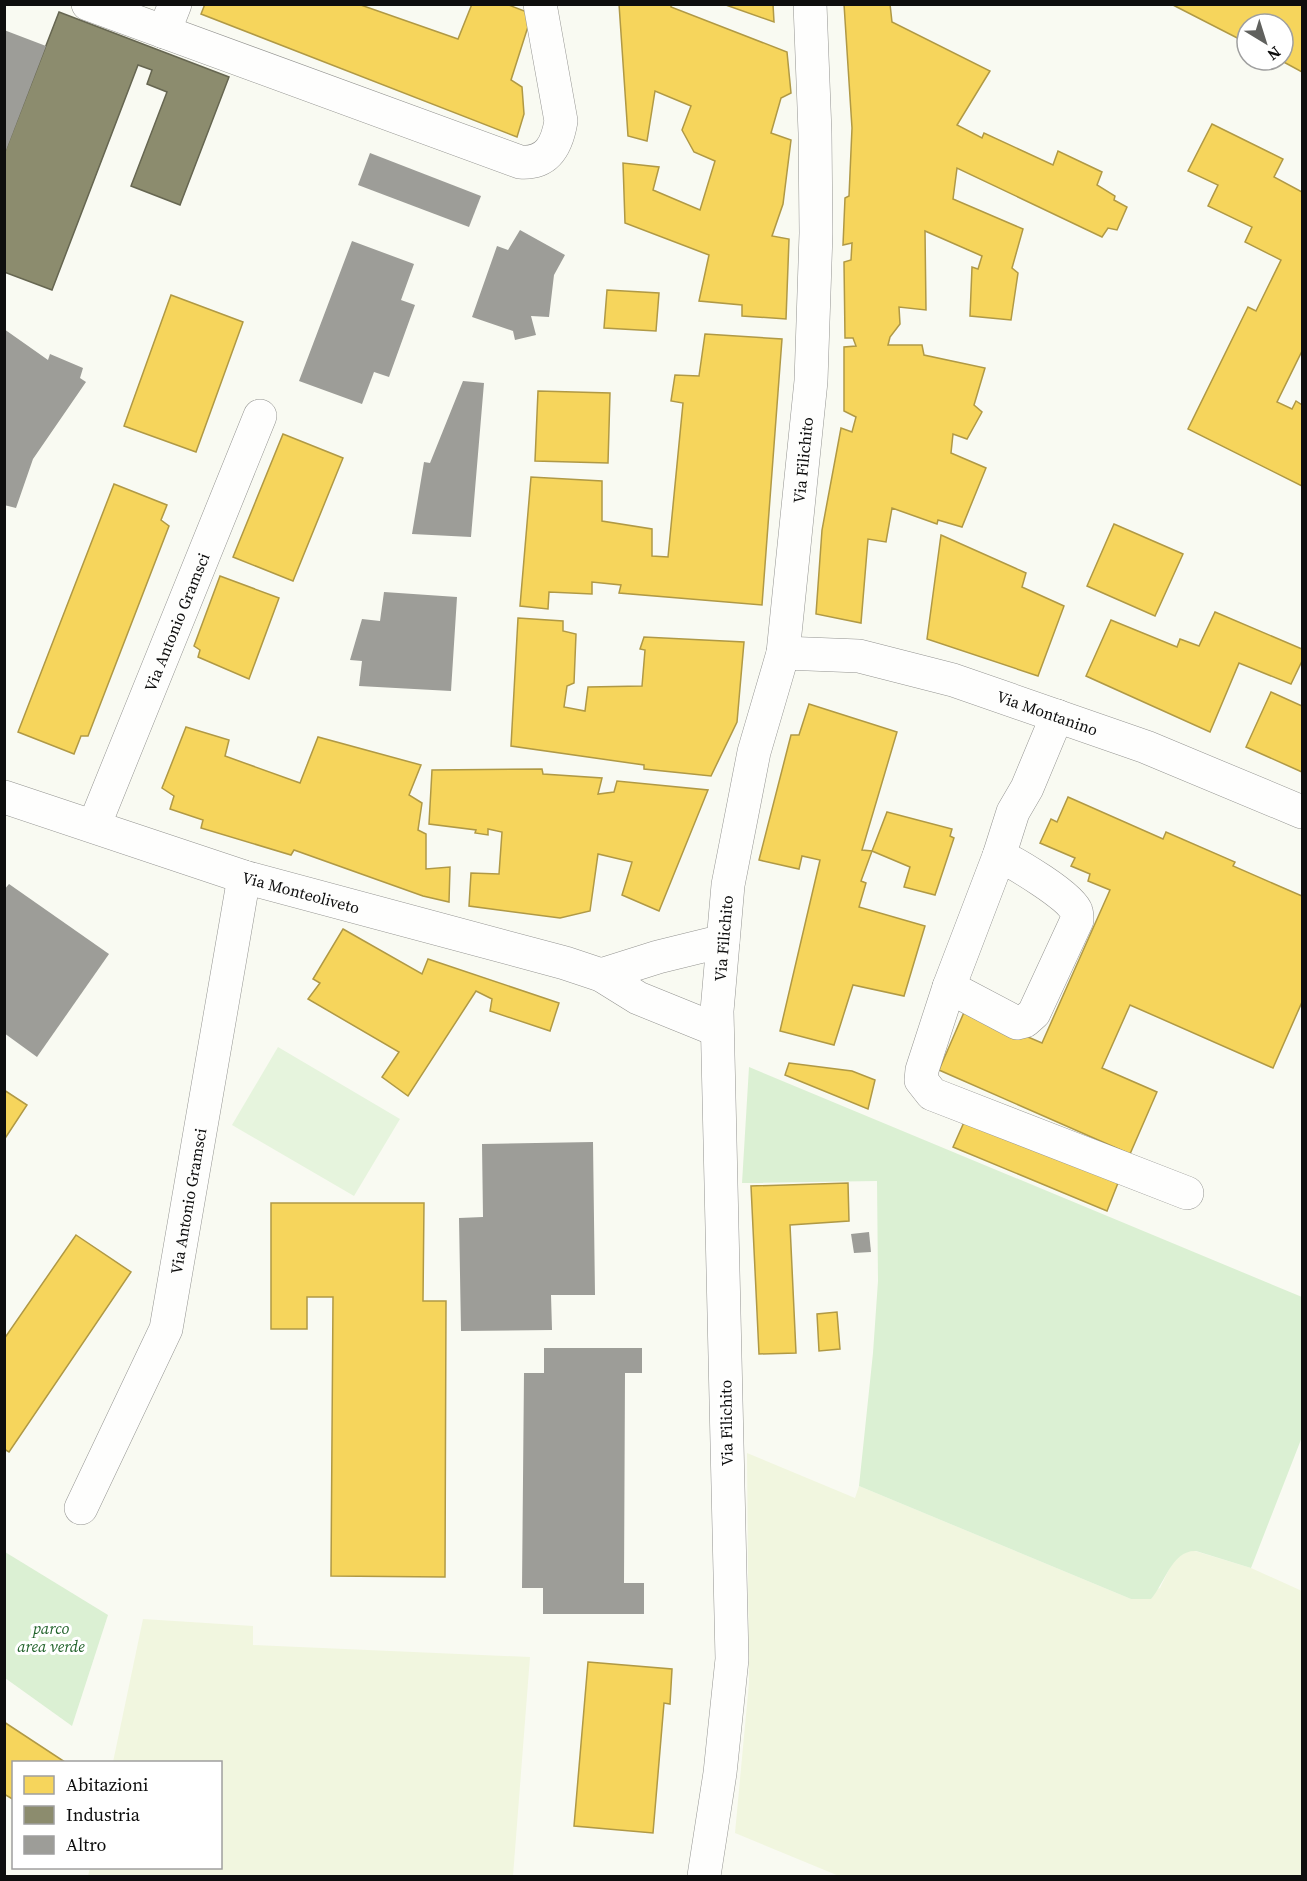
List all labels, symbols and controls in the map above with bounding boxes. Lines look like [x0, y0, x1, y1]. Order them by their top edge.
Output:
north arrow [1235, 12, 1295, 72]
text: N [1263, 42, 1286, 66]
street label: Via Filichito [787, 416, 818, 504]
street label: Via Antonio Gramsci [139, 549, 215, 695]
street label: Via Montanino [994, 685, 1101, 741]
street label: Via Monteoliveto [240, 866, 362, 919]
street label: Via Filichito [709, 894, 738, 982]
street label: Via Antonio Gramsci [165, 1126, 212, 1276]
street label: Via Filichito [714, 1379, 738, 1466]
park label: parco area verde [17, 1617, 85, 1657]
legend [12, 1761, 222, 1869]
text: Abitazioni [66, 1772, 148, 1797]
text: Industria [66, 1802, 141, 1827]
text: Altro [66, 1832, 107, 1857]

